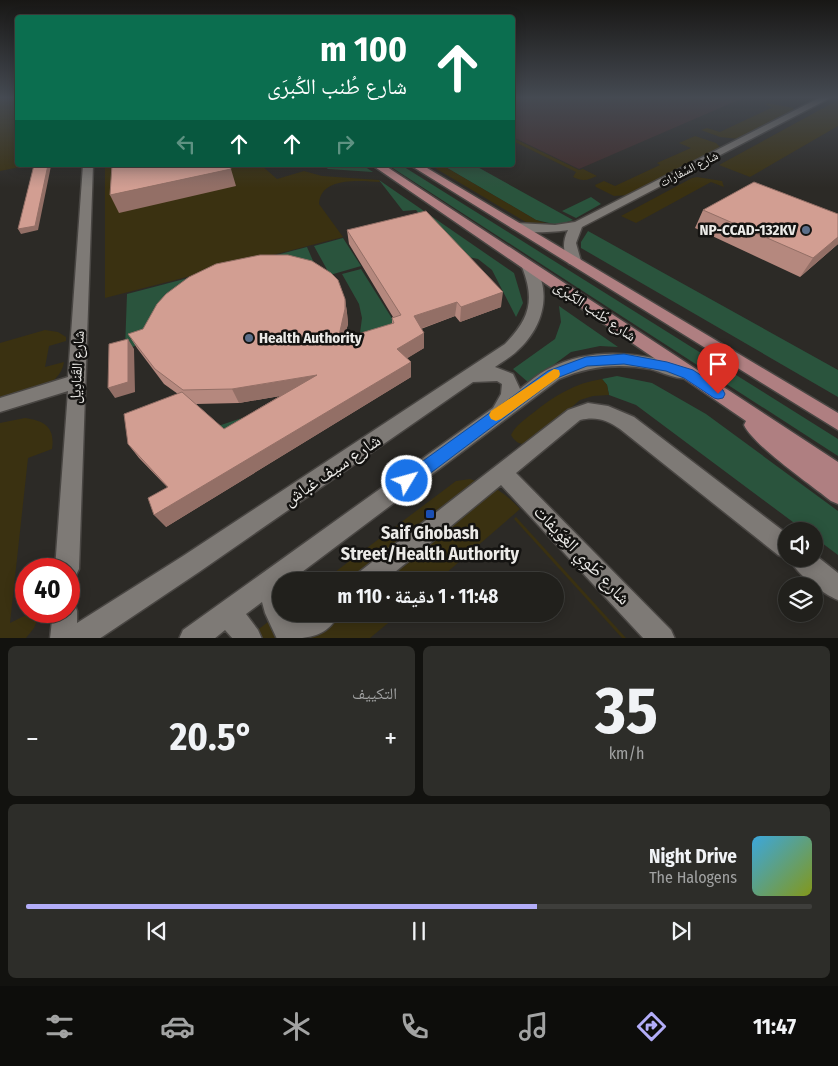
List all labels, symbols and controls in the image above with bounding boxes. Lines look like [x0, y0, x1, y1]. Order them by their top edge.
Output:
text: 100 m [320, 28, 407, 70]
icon: ahead [425, 35, 490, 100]
text: شارع طُنب الكُبرَى [267, 73, 407, 100]
icon: left [172, 130, 200, 158]
icon: ahead [225, 130, 253, 158]
icon: ahead [278, 130, 306, 158]
icon: right [331, 130, 359, 158]
street label: شارع السَّفارات [658, 148, 721, 191]
place label: NP-CCAD-132KV [699, 221, 797, 239]
marker: NP-CCAD-132KV [800, 224, 812, 236]
street label: شارع طُنب الكُبرَى [550, 277, 640, 346]
place label: Health Authority [259, 329, 363, 347]
street label: شارع القَنادِيل [66, 330, 89, 404]
marker: Health Authority [243, 332, 255, 344]
pin [697, 343, 739, 394]
icon: arrive [704, 350, 732, 378]
street label: شارع سيف غباش [279, 429, 385, 511]
position arrow [380, 454, 432, 506]
street label: شارع طَوِي الغِوَيفات [526, 501, 635, 612]
marker: Saif Ghobash Street/Health Authority [424, 508, 436, 520]
place label: Saif Ghobash Street/Health Authority [341, 522, 520, 565]
map controls [778, 522, 823, 622]
button: sound [778, 522, 823, 567]
speed limit sign: 40 [15, 558, 80, 623]
button: layers [778, 577, 823, 622]
text: 11:48 · 1 دقيقة · 110 m [338, 585, 498, 608]
text: 35 [595, 672, 658, 750]
text: التكييف [352, 684, 397, 703]
text: 20.5° [170, 714, 253, 760]
text: − [26, 722, 39, 755]
text: + [384, 722, 397, 755]
text: km/h [609, 744, 644, 763]
text: Night Drive [649, 845, 737, 868]
text: The Halogens [649, 868, 737, 887]
icon: previous [143, 917, 171, 945]
icon: pause [405, 917, 433, 945]
icon: next [667, 917, 695, 945]
icon: filters [42, 1009, 77, 1044]
icon: car [160, 1009, 195, 1044]
icon: climate [279, 1009, 314, 1044]
icon: phone [397, 1009, 432, 1044]
icon: music [516, 1009, 551, 1044]
icon: directions [634, 1009, 669, 1044]
text: 11:47 [753, 1013, 796, 1040]

